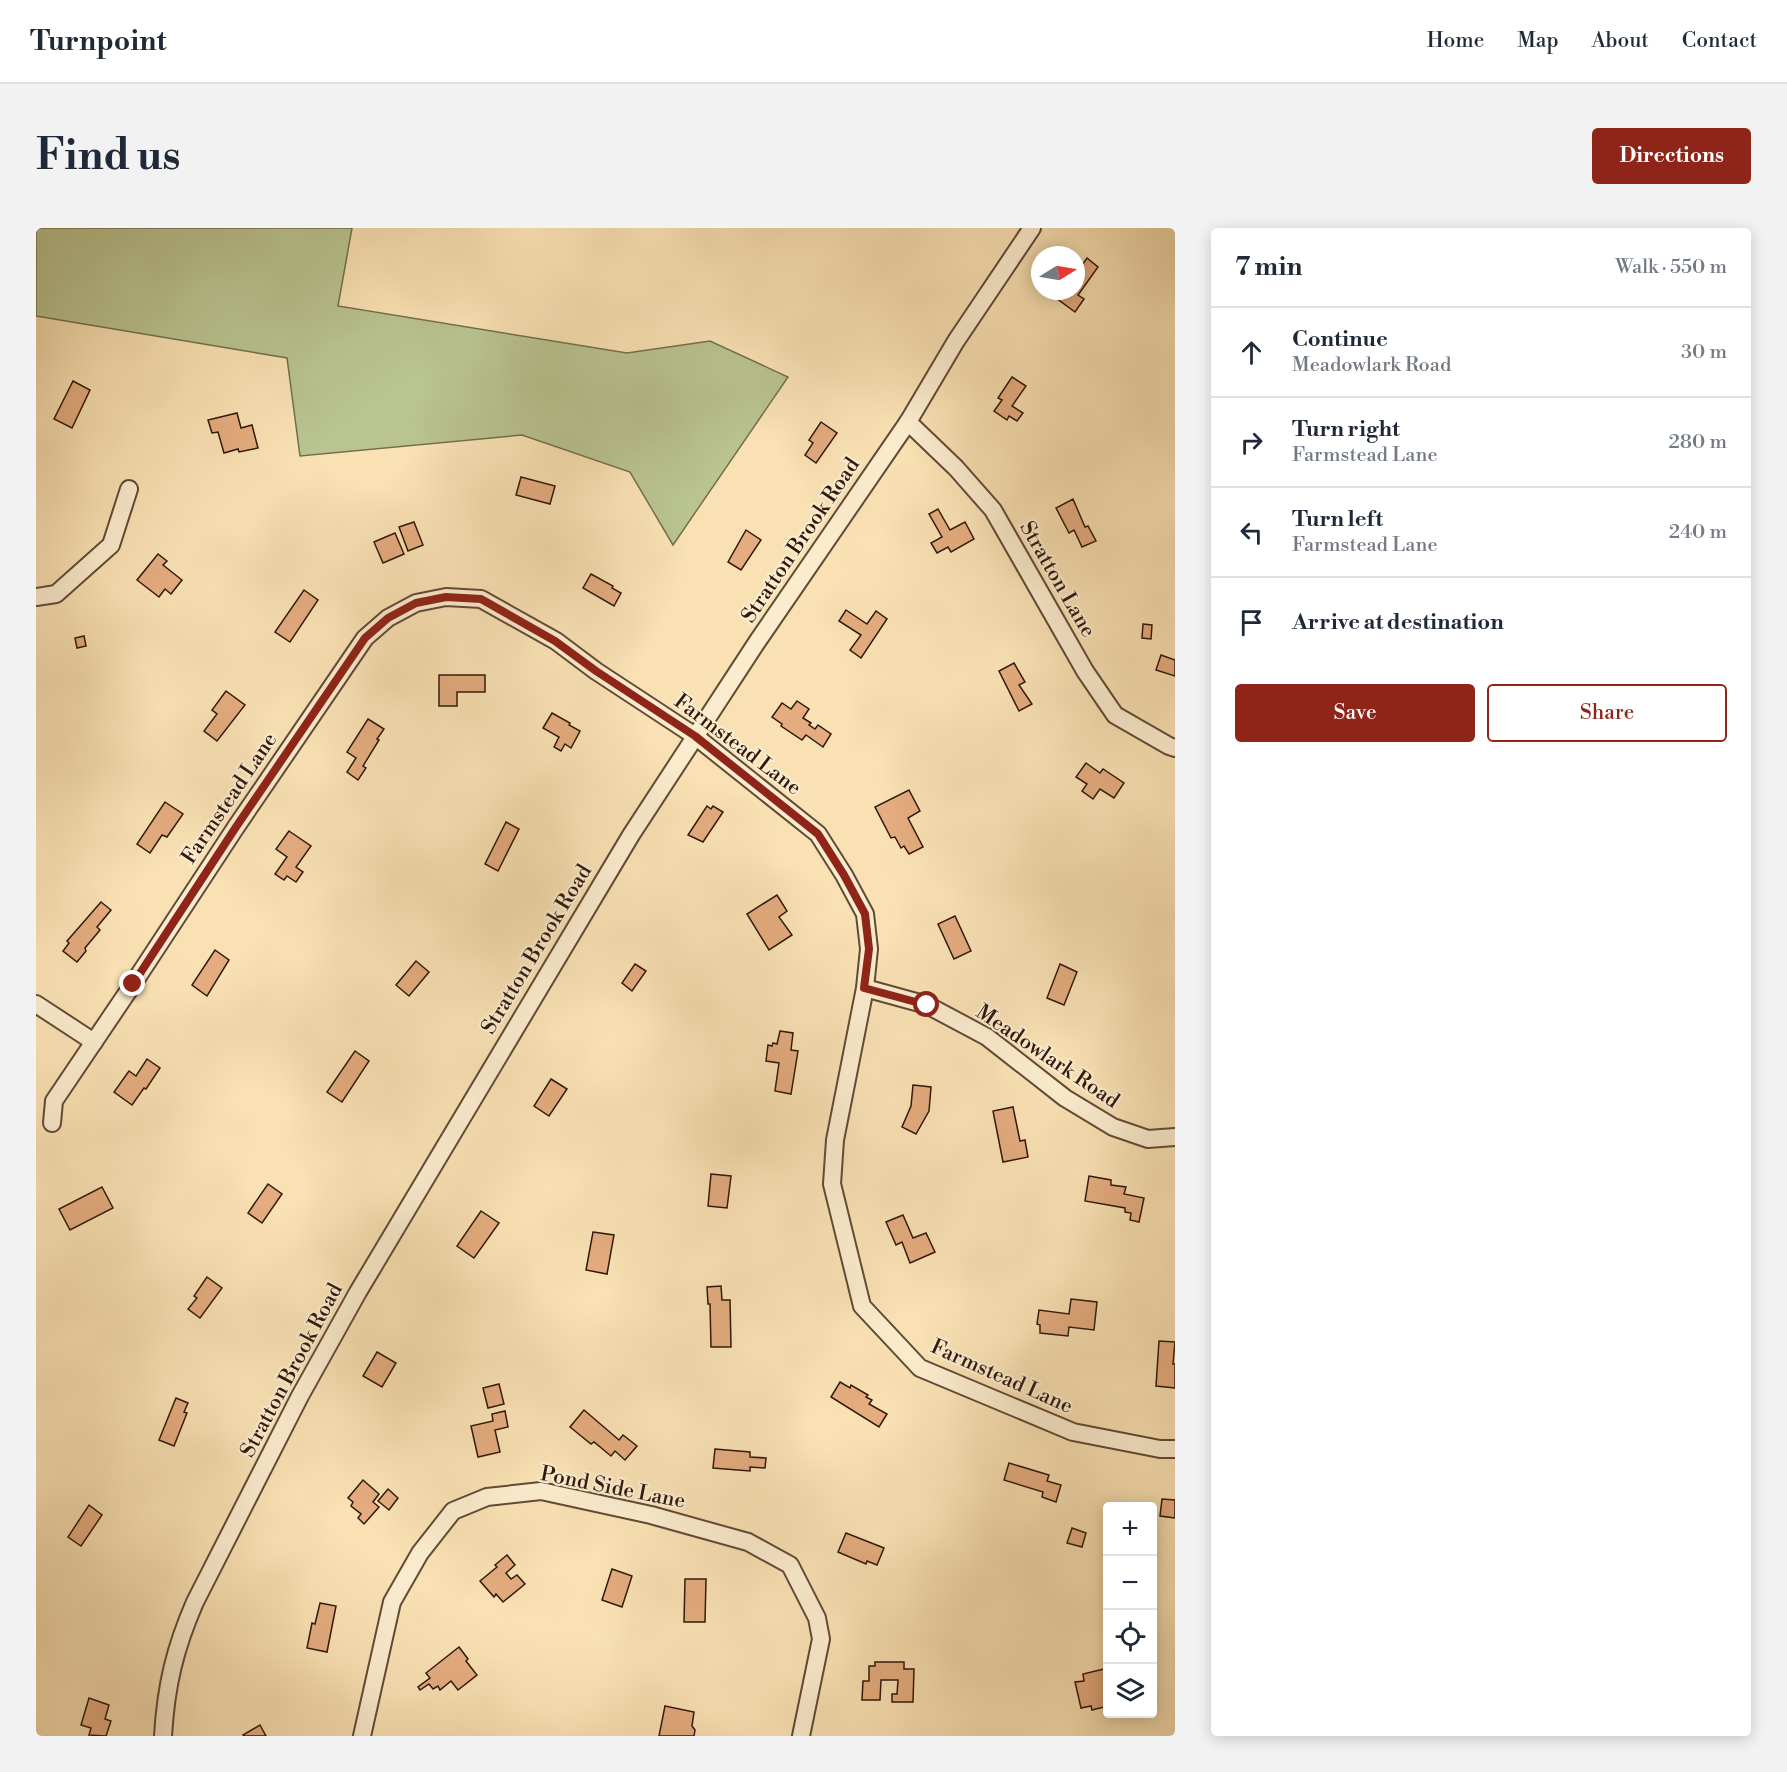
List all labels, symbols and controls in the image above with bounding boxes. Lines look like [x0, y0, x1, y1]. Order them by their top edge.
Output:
text: Turnpoint [30, 24, 166, 59]
text: Home [1427, 28, 1484, 54]
text: Map [1517, 28, 1559, 54]
text: About [1592, 28, 1649, 54]
text: Contact [1682, 28, 1757, 54]
button: Directions [1592, 128, 1751, 184]
text: Find us [36, 130, 180, 183]
north arrow [1031, 246, 1085, 300]
text: 7 min [1235, 251, 1302, 283]
text: Walk · 550 m [1615, 255, 1727, 280]
text: Continue [1292, 326, 1388, 353]
icon: ahead [1235, 336, 1268, 369]
text: 30 m [1681, 340, 1727, 365]
text: Meadowlark Road [1292, 353, 1451, 378]
text: Turn right [1292, 416, 1400, 443]
icon: right [1235, 426, 1268, 459]
text: 280 m [1668, 430, 1727, 455]
text: Farmstead Lane [1292, 443, 1437, 468]
street label: Stratton Brook Road [736, 453, 866, 628]
text: Turn left [1292, 506, 1383, 533]
icon: left [1235, 516, 1268, 549]
street label: Stratton Lane [1013, 517, 1101, 642]
text: 240 m [1669, 520, 1727, 545]
text: Farmstead Lane [1292, 533, 1437, 558]
icon: arrive [1235, 606, 1268, 639]
text: Arrive at destination [1292, 609, 1504, 636]
button: Save [1235, 684, 1475, 742]
button: Share [1487, 684, 1727, 742]
street label: Farmstead Lane [669, 688, 806, 801]
street label: Farmstead Lane [176, 728, 283, 869]
street label: Stratton Brook Road [476, 860, 598, 1039]
route end [119, 970, 145, 996]
route start [913, 991, 939, 1017]
street label: Meadowlark Road [971, 999, 1124, 1114]
street label: Stratton Brook Road [235, 1279, 349, 1462]
street label: Farmstead Lane [927, 1334, 1077, 1420]
street label: Pond Side Lane [538, 1461, 687, 1515]
map controls [1103, 1502, 1157, 1718]
button: + [1103, 1502, 1157, 1556]
button: − [1103, 1556, 1157, 1610]
button: locate [1103, 1610, 1157, 1664]
button: layers [1103, 1664, 1157, 1718]

